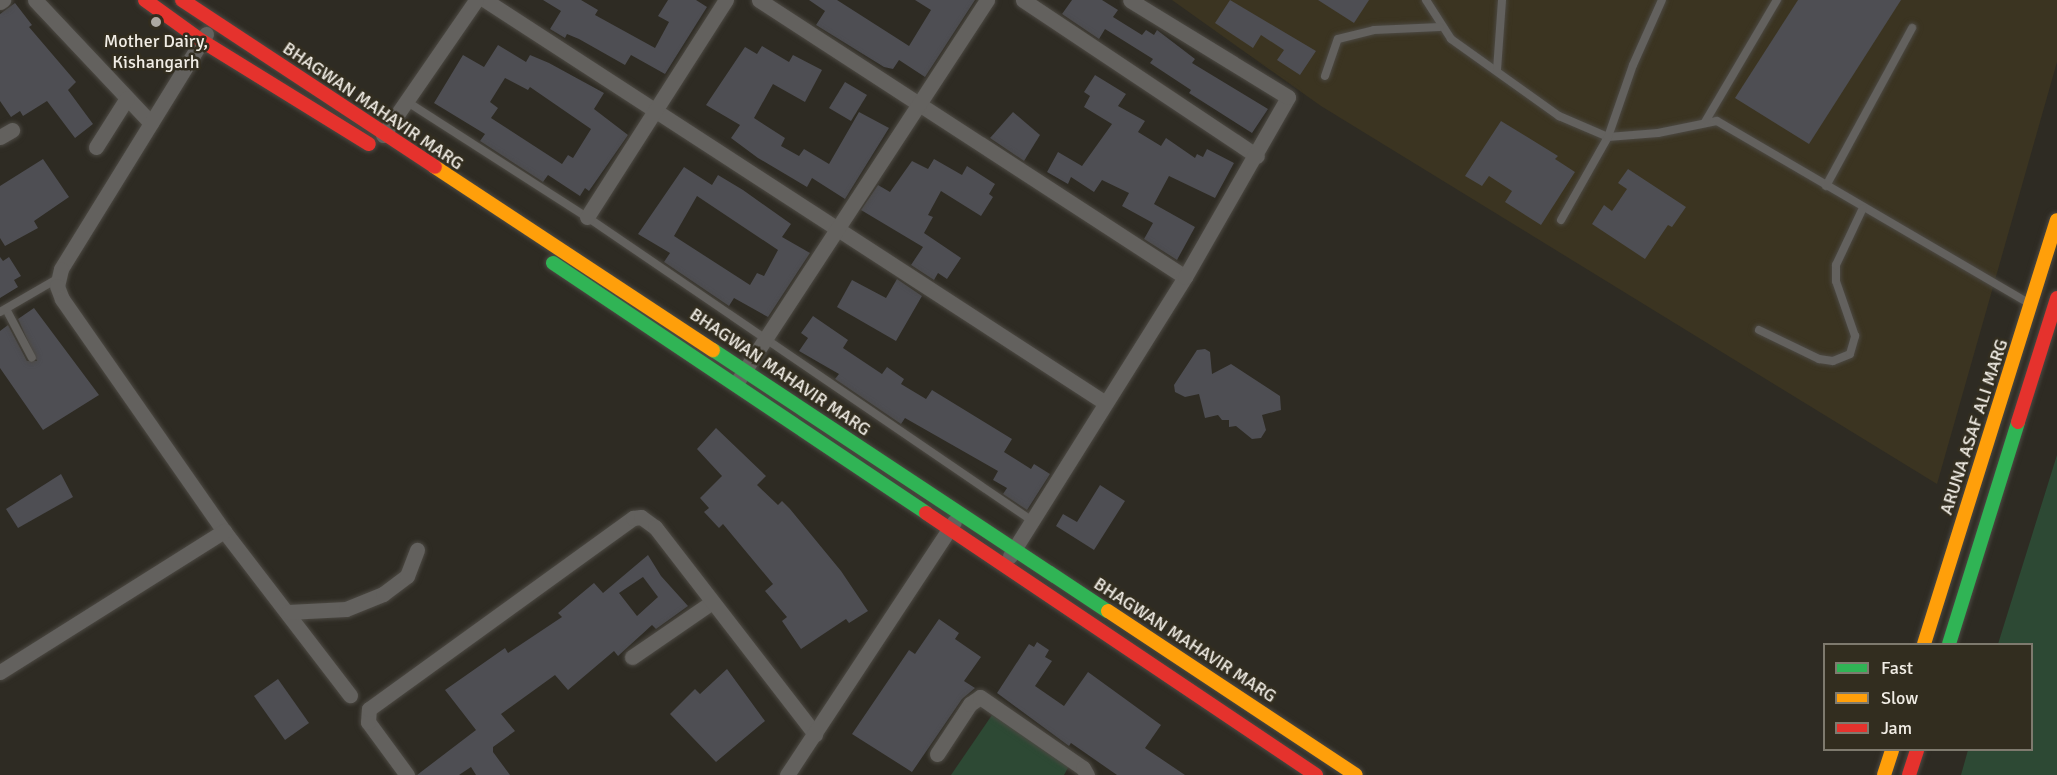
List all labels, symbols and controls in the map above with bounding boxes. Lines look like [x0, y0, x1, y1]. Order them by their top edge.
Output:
marker: Mother Dairy, Kishangarh [149, 15, 163, 29]
place label: Mother Dairy, Kishangarh [104, 31, 208, 74]
street label: BHAGWAN MAHAVIR MARG [279, 37, 467, 175]
street label: BHAGWAN MAHAVIR MARG [686, 303, 874, 441]
street label: ARUNA ASAF ALI MARG [1935, 337, 2013, 517]
street label: BHAGWAN MAHAVIR MARG [1090, 573, 1280, 707]
legend [1823, 643, 2033, 751]
text: Fast [1881, 657, 1913, 679]
text: Slow [1881, 687, 1918, 709]
text: Jam [1881, 717, 1912, 739]

